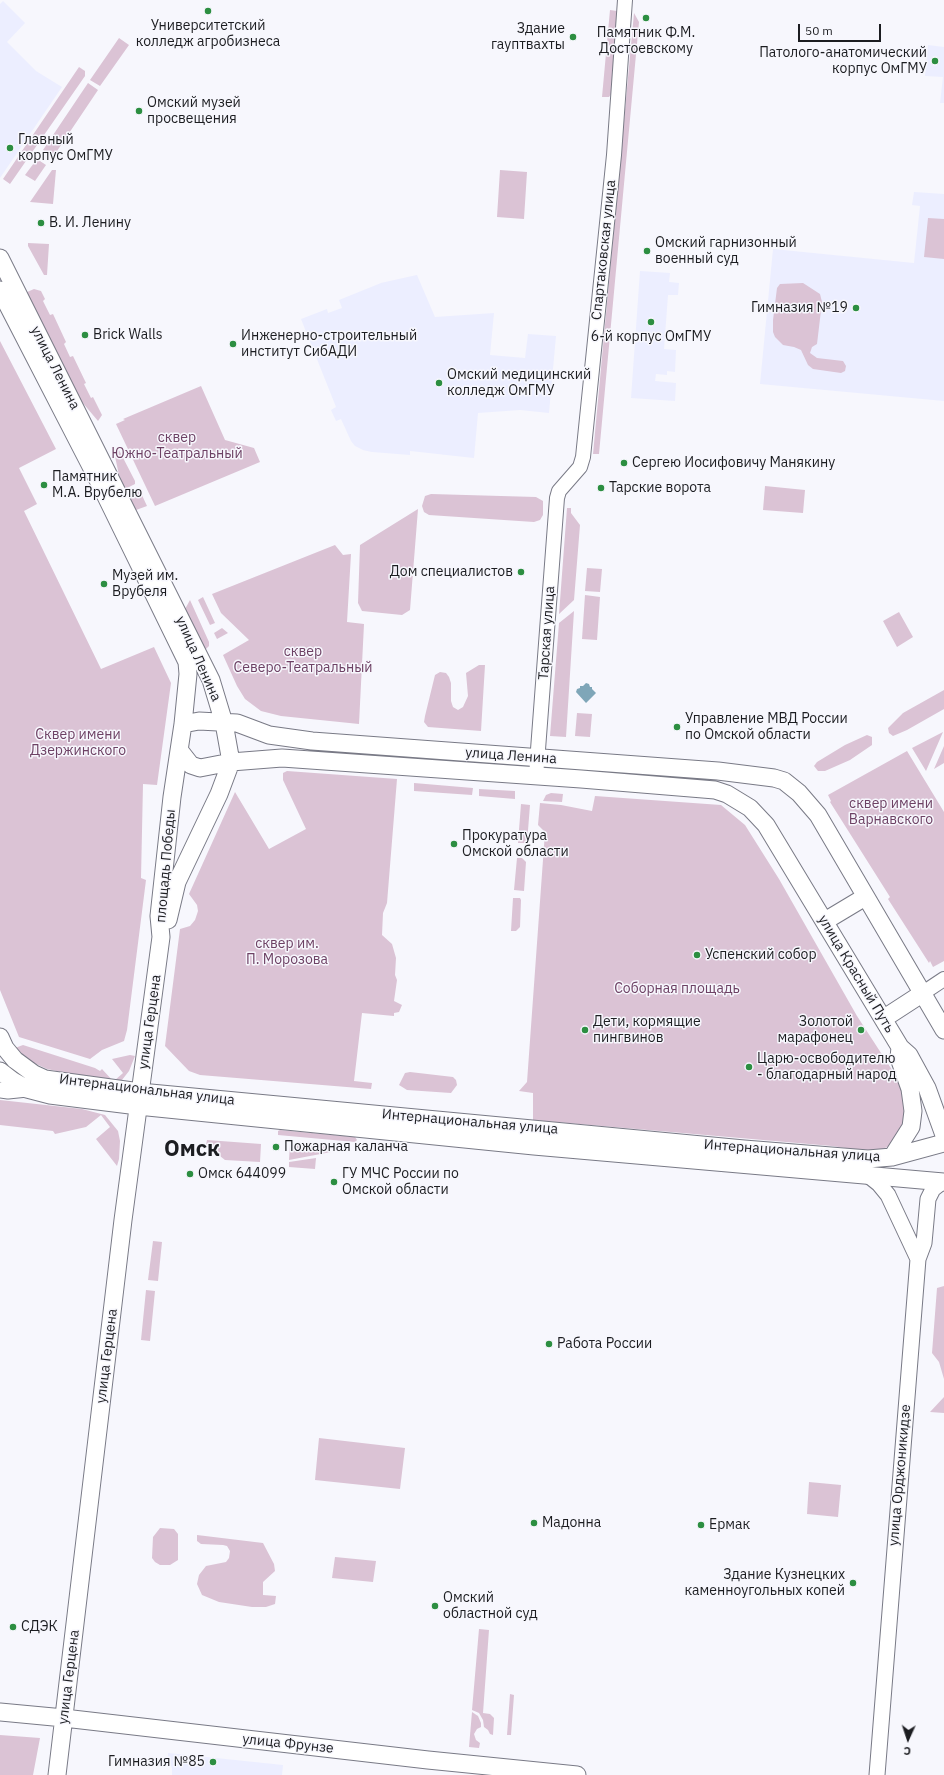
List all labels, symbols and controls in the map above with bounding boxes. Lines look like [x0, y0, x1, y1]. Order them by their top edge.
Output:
marker: Университетский колледж агробизнеса [203, 6, 213, 16]
marker: Памятник Ф.М. Достоевскому [641, 13, 651, 23]
scale bar [800, 16, 883, 42]
place label: Университетский колледж агробизнеса [136, 18, 280, 50]
place label: Здание гауптвахты [491, 21, 565, 54]
text: 50 m [805, 23, 833, 38]
place label: Памятник Ф.М. Достоевскому [597, 25, 695, 58]
marker: Здание гауптвахты [568, 32, 578, 42]
place label: Патолого-анатомический корпус ОмГМУ [759, 45, 927, 78]
marker: Патолого-анатомический корпус ОмГМУ [930, 56, 940, 66]
place label: Омский музей просвещения [147, 95, 241, 128]
marker: Омский музей просвещения [134, 106, 144, 116]
place label: Главный корпус ОмГМУ [18, 132, 113, 164]
marker: Главный корпус ОмГМУ [5, 143, 15, 153]
street label: Спартаковская улица [588, 179, 620, 321]
place label: В. И. Ленину [49, 215, 131, 231]
marker: В. И. Ленину [36, 218, 46, 228]
place label: Омский гарнизонный военный суд [655, 235, 797, 268]
marker: Омский гарнизонный военный суд [642, 246, 652, 256]
place label: Гимназия №19 [751, 300, 848, 316]
marker: Гимназия №19 [851, 303, 861, 313]
marker: 6-й корпус ОмГМУ [646, 317, 656, 327]
street label: улица Ленина [27, 323, 83, 413]
place label: Brick Walls [93, 327, 163, 343]
place label: Инженерно-строительный институт СибАДИ [241, 328, 417, 360]
place label: 6-й корпус ОмГМУ [591, 329, 711, 345]
marker: Brick Walls [80, 330, 90, 340]
marker: Инженерно-строительный институт СибАДИ [228, 339, 238, 349]
place label: Омский медицинский колледж ОмГМУ [447, 367, 591, 400]
marker: Омский медицинский колледж ОмГМУ [434, 378, 444, 388]
park label: сквер Южно-Театральный [111, 430, 243, 462]
place label: Сергею Иосифовичу Манякину [632, 455, 835, 471]
marker: Сергею Иосифовичу Манякину [619, 458, 629, 468]
place label: Памятник М.А. Врубелю [52, 469, 142, 502]
marker: Памятник М.А. Врубелю [39, 480, 49, 490]
place label: Тарские ворота [609, 480, 711, 496]
marker: Тарские ворота [596, 483, 606, 493]
place label: Дом специалистов [390, 564, 513, 580]
marker: Дом специалистов [516, 567, 526, 577]
place label: Музей им. Врубеля [112, 568, 178, 600]
marker: Музей им. Врубеля [99, 579, 109, 589]
street label: Тарская улица [535, 585, 559, 681]
street label: улица Ленина [172, 614, 224, 704]
park label: сквер Северо-Театральный [234, 644, 372, 676]
place label: Управление МВД России по Омской области [685, 711, 848, 744]
marker: Управление МВД России по Омской области [672, 722, 682, 732]
park label: Сквер имени Дзержинского [30, 727, 126, 760]
street label: улица Ленина [465, 744, 557, 768]
park label: сквер имени Варнавского [849, 796, 933, 828]
street label: площадь Победы [153, 809, 179, 923]
place label: Прокуратура Омской области [462, 828, 569, 860]
marker: Прокуратура Омской области [449, 839, 459, 849]
street label: улица Красный Путь [814, 912, 898, 1036]
park label: сквер им. П. Морозова [246, 936, 328, 968]
place label: Успенский собор [705, 947, 816, 963]
marker: Успенский собор [692, 950, 702, 960]
street label: улица Герцена [135, 974, 165, 1070]
park label: Соборная площадь [614, 981, 740, 997]
place label: Дети, кормящие пингвинов [593, 1014, 701, 1046]
place label: Золотой марафонец [777, 1014, 853, 1046]
marker: Дети, кормящие пингвинов [580, 1025, 590, 1035]
marker: Золотой марафонец [856, 1025, 866, 1035]
place label: Царю-освободителю - благодарный народ [757, 1051, 897, 1084]
marker: Царю-освободителю - благодарный народ [744, 1062, 754, 1072]
street label: Интернациональная улица [58, 1071, 236, 1109]
street label: Интернациональная улица [381, 1106, 559, 1138]
street label: Интернациональная улица [703, 1136, 881, 1166]
district label: Омск [164, 1137, 220, 1163]
place label: Пожарная каланча [284, 1139, 408, 1155]
marker: Пожарная каланча [271, 1142, 281, 1152]
place label: Омск 644099 [198, 1166, 286, 1182]
place label: ГУ МЧС России по Омской области [342, 1166, 459, 1198]
marker: Омск 644099 [185, 1169, 195, 1179]
marker: ГУ МЧС России по Омской области [329, 1177, 339, 1187]
street label: улица Герцена [93, 1308, 121, 1404]
place label: Работа России [557, 1336, 652, 1352]
marker: Работа России [544, 1339, 554, 1349]
street label: улица Орджоникидзе [885, 1403, 915, 1547]
place label: Мадонна [542, 1515, 601, 1531]
place label: Ермак [709, 1517, 750, 1533]
marker: Мадонна [529, 1518, 539, 1528]
marker: Ермак [696, 1520, 706, 1530]
place label: Здание Кузнецких каменноугольных копей [684, 1567, 845, 1600]
marker: Здание Кузнецких каменноугольных копей [848, 1578, 858, 1588]
place label: Омский областной суд [443, 1590, 538, 1622]
marker: Омский областной суд [430, 1601, 440, 1611]
place label: СДЭК [21, 1619, 58, 1635]
marker: СДЭК [8, 1622, 18, 1632]
street label: улица Герцена [55, 1629, 83, 1725]
north arrow [888, 1719, 928, 1759]
street label: улица Фрунзе [241, 1731, 335, 1757]
text: С [903, 1744, 911, 1758]
place label: Гимназия №85 [108, 1754, 205, 1770]
marker: Гимназия №85 [208, 1757, 218, 1767]

